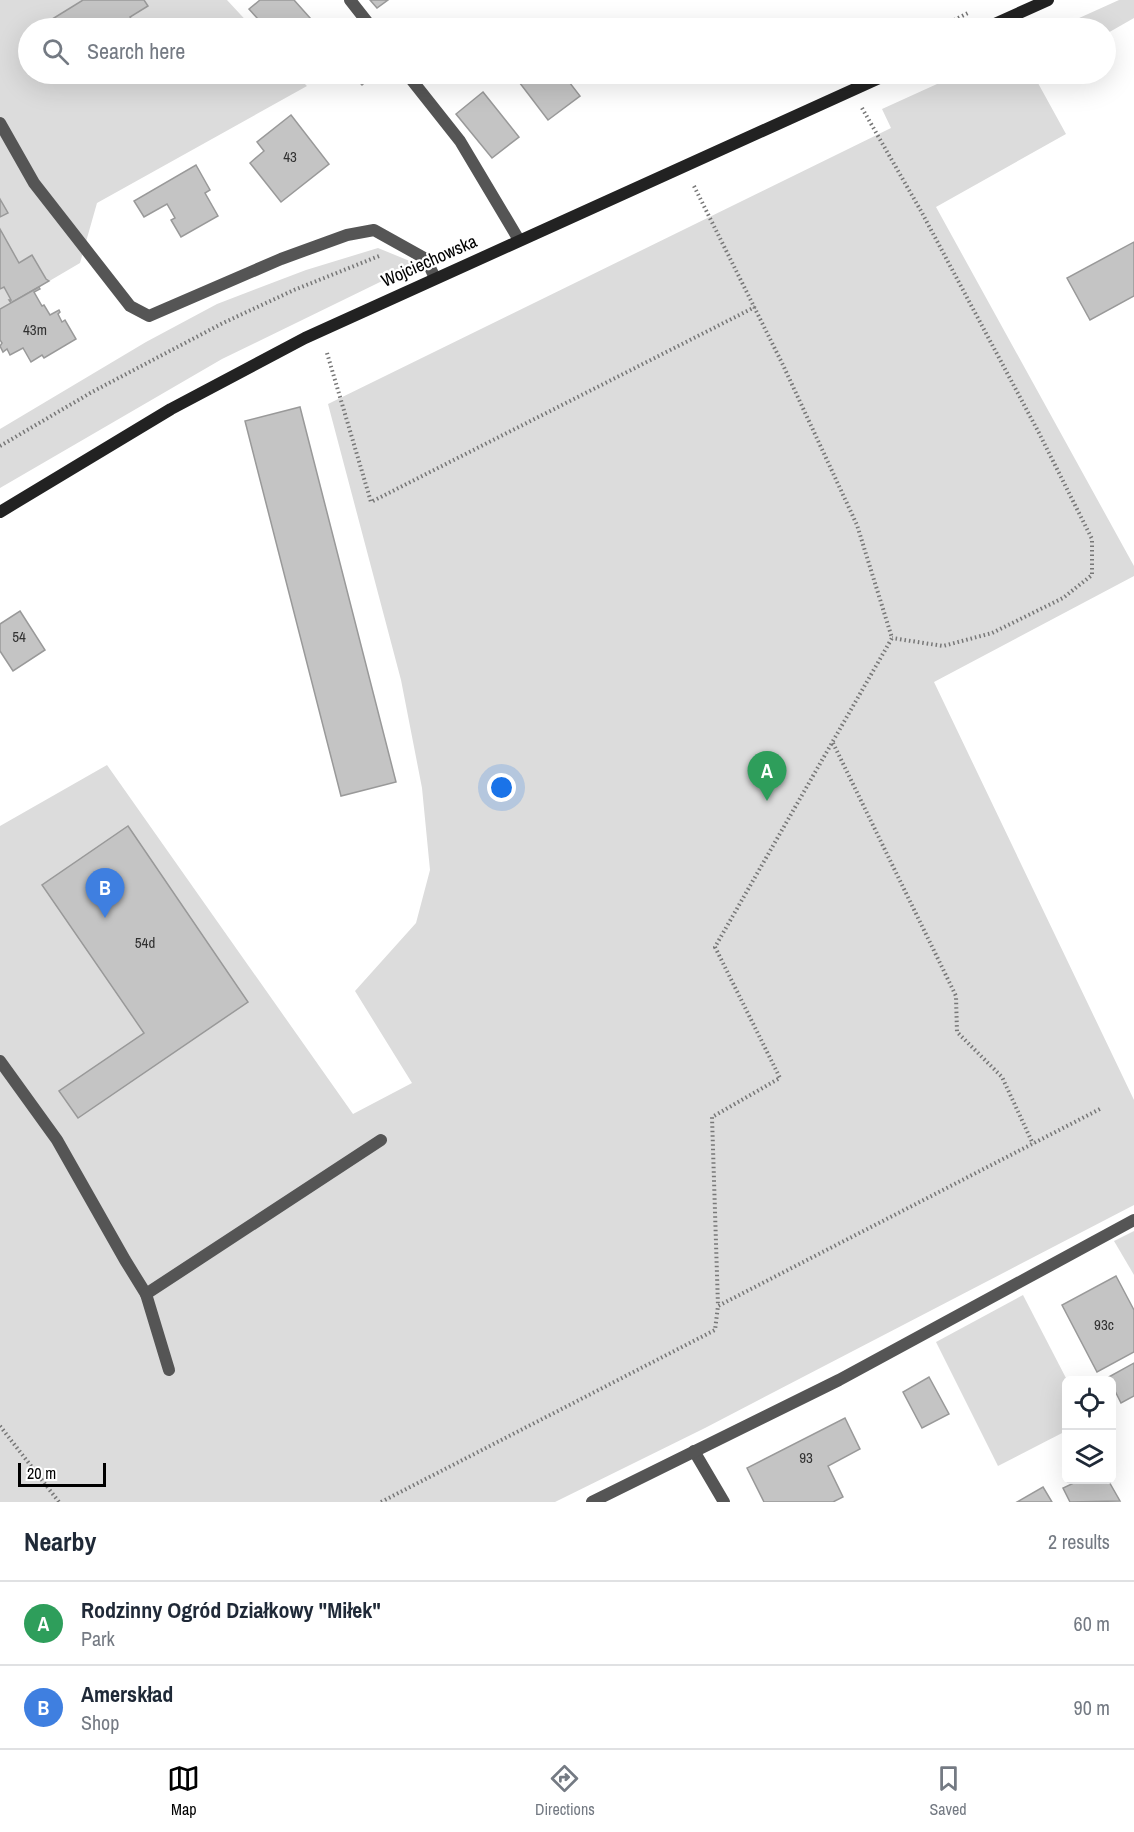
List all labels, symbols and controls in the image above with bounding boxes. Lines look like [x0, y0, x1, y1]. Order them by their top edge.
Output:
search box [18, 18, 1116, 84]
icon: search [39, 35, 72, 68]
text: Search here [87, 36, 185, 66]
house number: 43 [283, 146, 297, 167]
street label: Wojciechowska [377, 228, 481, 293]
house number: 43m [23, 319, 47, 340]
house number: 54 [12, 626, 26, 647]
pin: A [748, 752, 786, 801]
your location [487, 773, 516, 802]
pin: B [86, 868, 124, 918]
house number: 54d [135, 932, 155, 953]
house number: 93c [1094, 1314, 1114, 1335]
map controls [1062, 1376, 1116, 1484]
button: locate [1062, 1376, 1116, 1430]
button: layers [1062, 1430, 1116, 1484]
house number: 93 [799, 1447, 813, 1468]
scale bar [18, 1460, 106, 1488]
text: 20 m [27, 1462, 56, 1484]
text: Nearby [24, 1524, 96, 1559]
text: 2 results [1048, 1528, 1110, 1555]
text: Rodzinny Ogród Działkowy "Miłek" [81, 1595, 381, 1625]
text: A [38, 1610, 49, 1637]
text: 60 m [1074, 1610, 1110, 1637]
text: Park [81, 1625, 115, 1652]
text: Amerskład [81, 1679, 173, 1709]
text: B [38, 1694, 49, 1721]
text: 90 m [1074, 1694, 1110, 1721]
text: Shop [81, 1709, 119, 1736]
tab: Map [167, 1762, 200, 1820]
tab: Directions [535, 1762, 595, 1820]
tab: Saved [929, 1762, 967, 1820]

